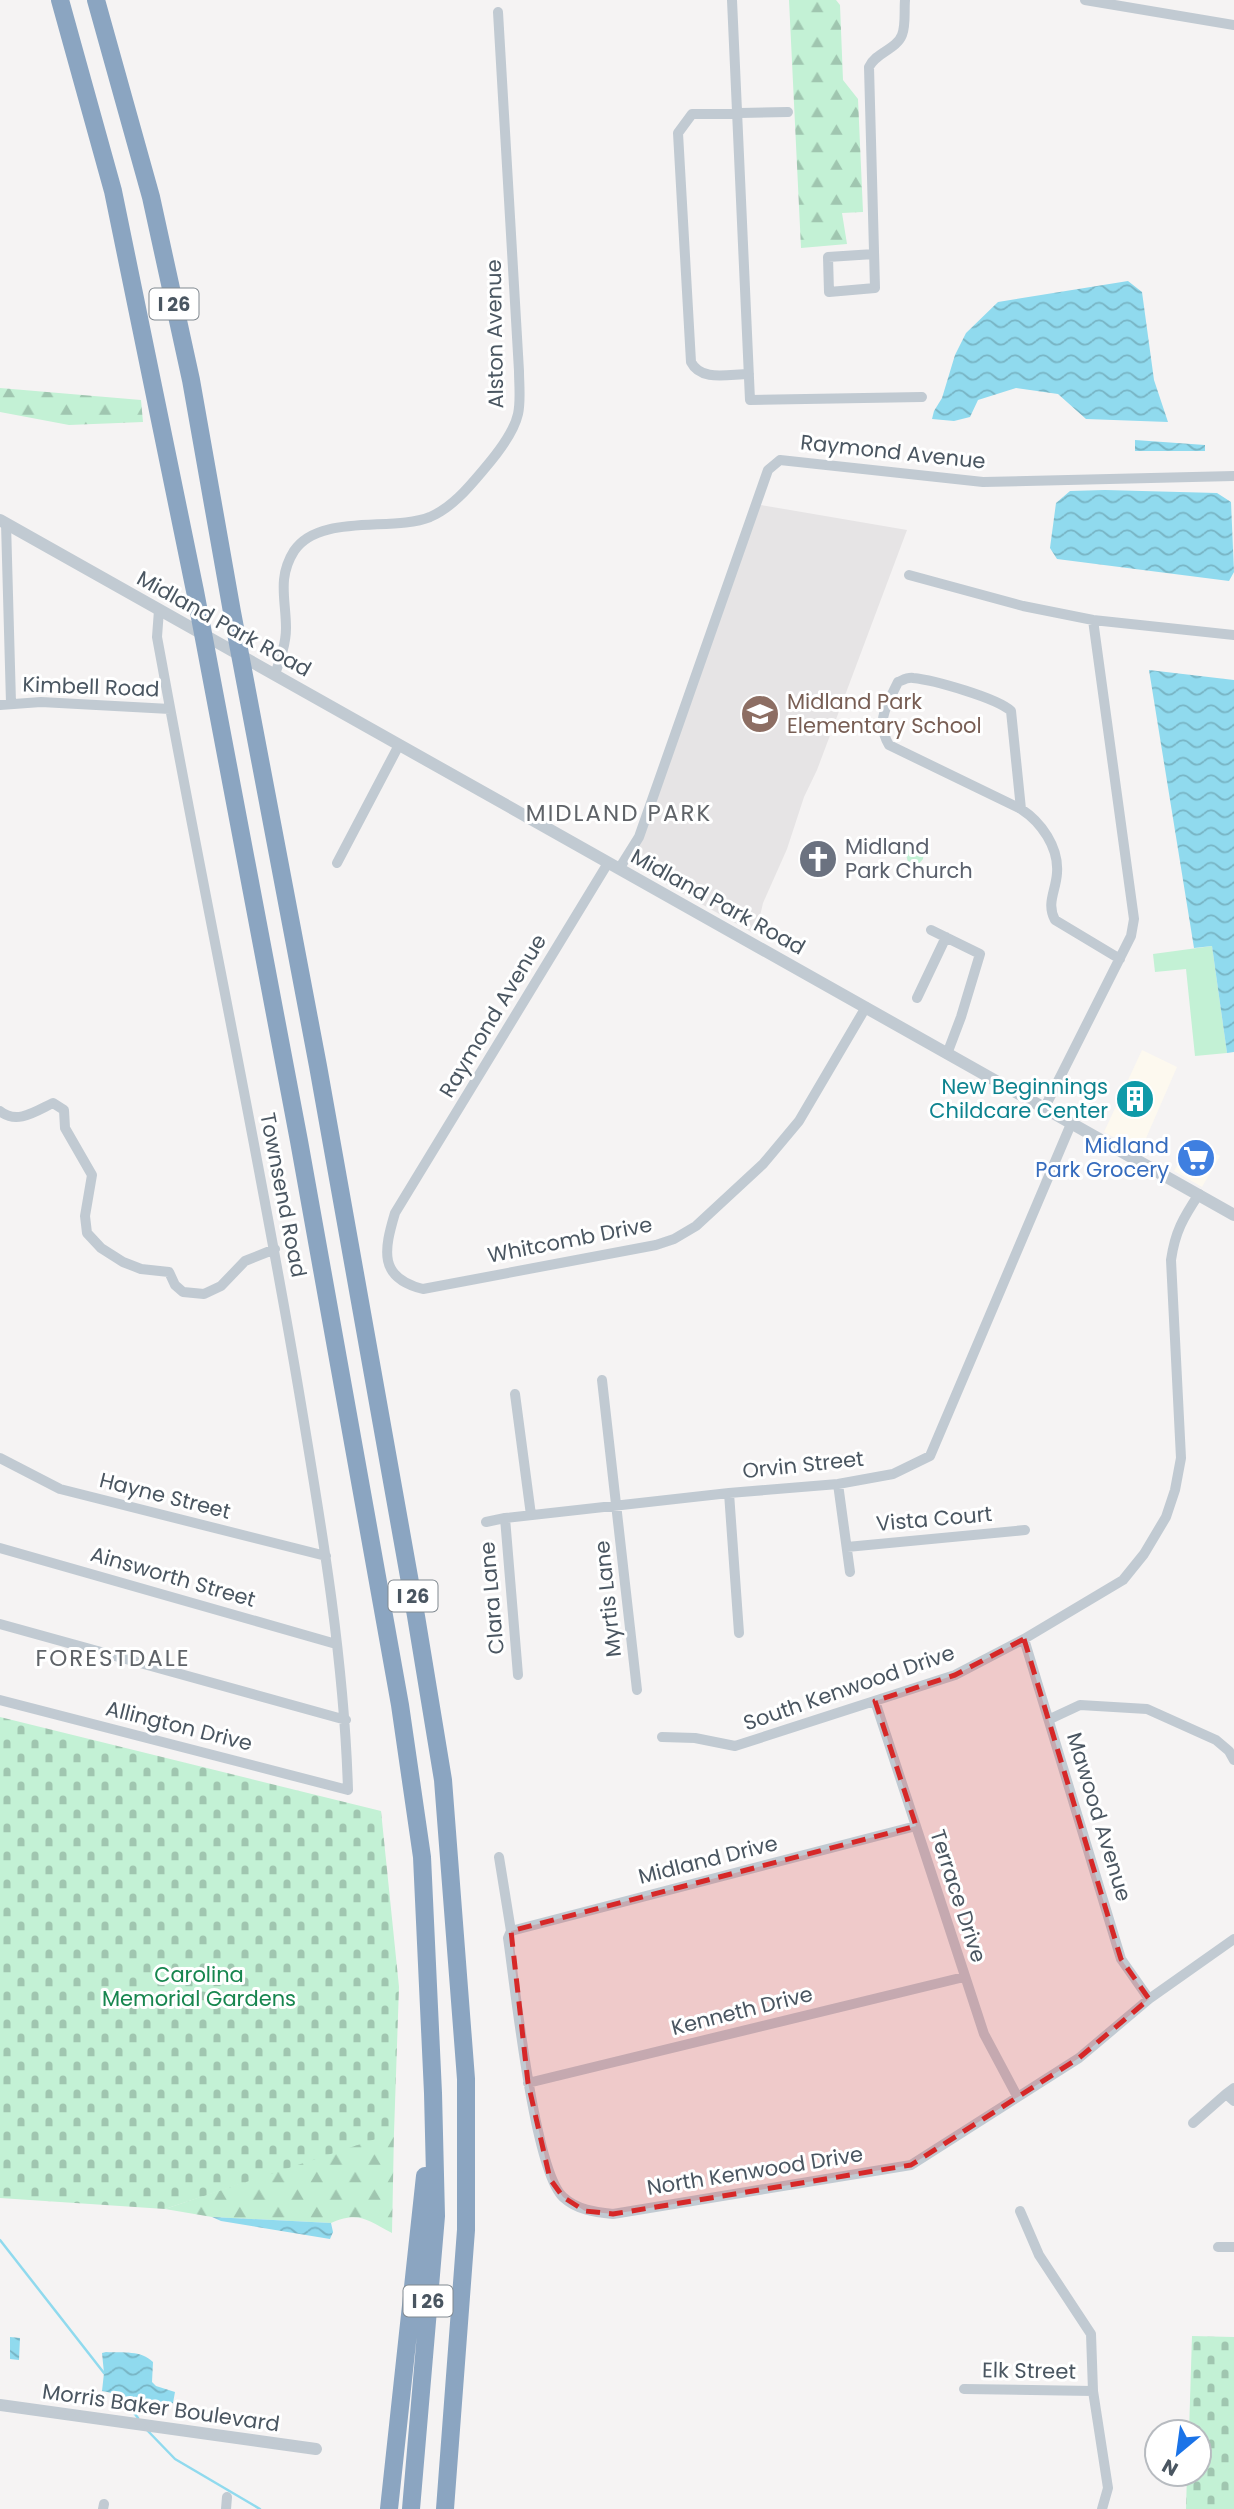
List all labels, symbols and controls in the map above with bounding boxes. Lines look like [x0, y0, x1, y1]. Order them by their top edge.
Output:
street label: Alston Avenue [479, 259, 510, 409]
road number: I 26 [150, 288, 198, 320]
street label: Raymond Avenue [799, 427, 987, 476]
street label: Midland Park Road [132, 564, 317, 684]
street label: Kimbell Road [22, 670, 160, 703]
place label: Midland Park Elementary School [787, 687, 982, 740]
school or university icon: Midland Park Elementary School [739, 693, 781, 735]
district label: MIDLAND PARK [526, 797, 712, 829]
place label: Midland Park Church [845, 832, 973, 885]
church icon: Midland Park Church [797, 838, 839, 880]
street label: Midland Park Road [626, 842, 811, 962]
street label: Raymond Avenue [432, 929, 553, 1103]
place label: New Beginnings Childcare Center [929, 1072, 1108, 1125]
building icon: New Beginnings Childcare Center [1114, 1078, 1156, 1120]
street label: Townsend Road [253, 1110, 314, 1280]
place label: Midland Park Grocery [1035, 1131, 1169, 1184]
supermarket icon: Midland Park Grocery [1175, 1137, 1217, 1179]
street label: Whitcomb Drive [485, 1209, 655, 1270]
street label: Orvin Street [741, 1444, 865, 1485]
street label: Hayne Street [97, 1465, 234, 1526]
street label: Vista Court [875, 1499, 993, 1538]
street label: Ainsworth Street [87, 1539, 259, 1614]
street label: Myrtis Lane [587, 1539, 628, 1659]
street label: Clara Lane [472, 1541, 511, 1656]
road number: I 26 [388, 1580, 438, 1612]
street label: South Kenwood Drive [739, 1638, 958, 1737]
district label: FORESTDALE [36, 1642, 190, 1674]
street label: Allington Drive [103, 1693, 255, 1758]
street label: Mawood Avenue [1060, 1729, 1139, 1905]
street label: Terrace Drive [923, 1826, 994, 1966]
street label: Midland Drive [635, 1828, 781, 1891]
park label: Carolina Memorial Gardens [102, 1960, 296, 2013]
street label: Kenneth Drive [668, 1979, 816, 2042]
street label: North Kenwood Drive [645, 2139, 865, 2202]
road number: I 26 [404, 2286, 452, 2316]
street label: Elk Street [982, 2355, 1076, 2386]
street label: Morris Baker Boulevard [41, 2376, 282, 2439]
north arrow [1143, 2418, 1213, 2488]
text: N [1157, 2452, 1183, 2483]

